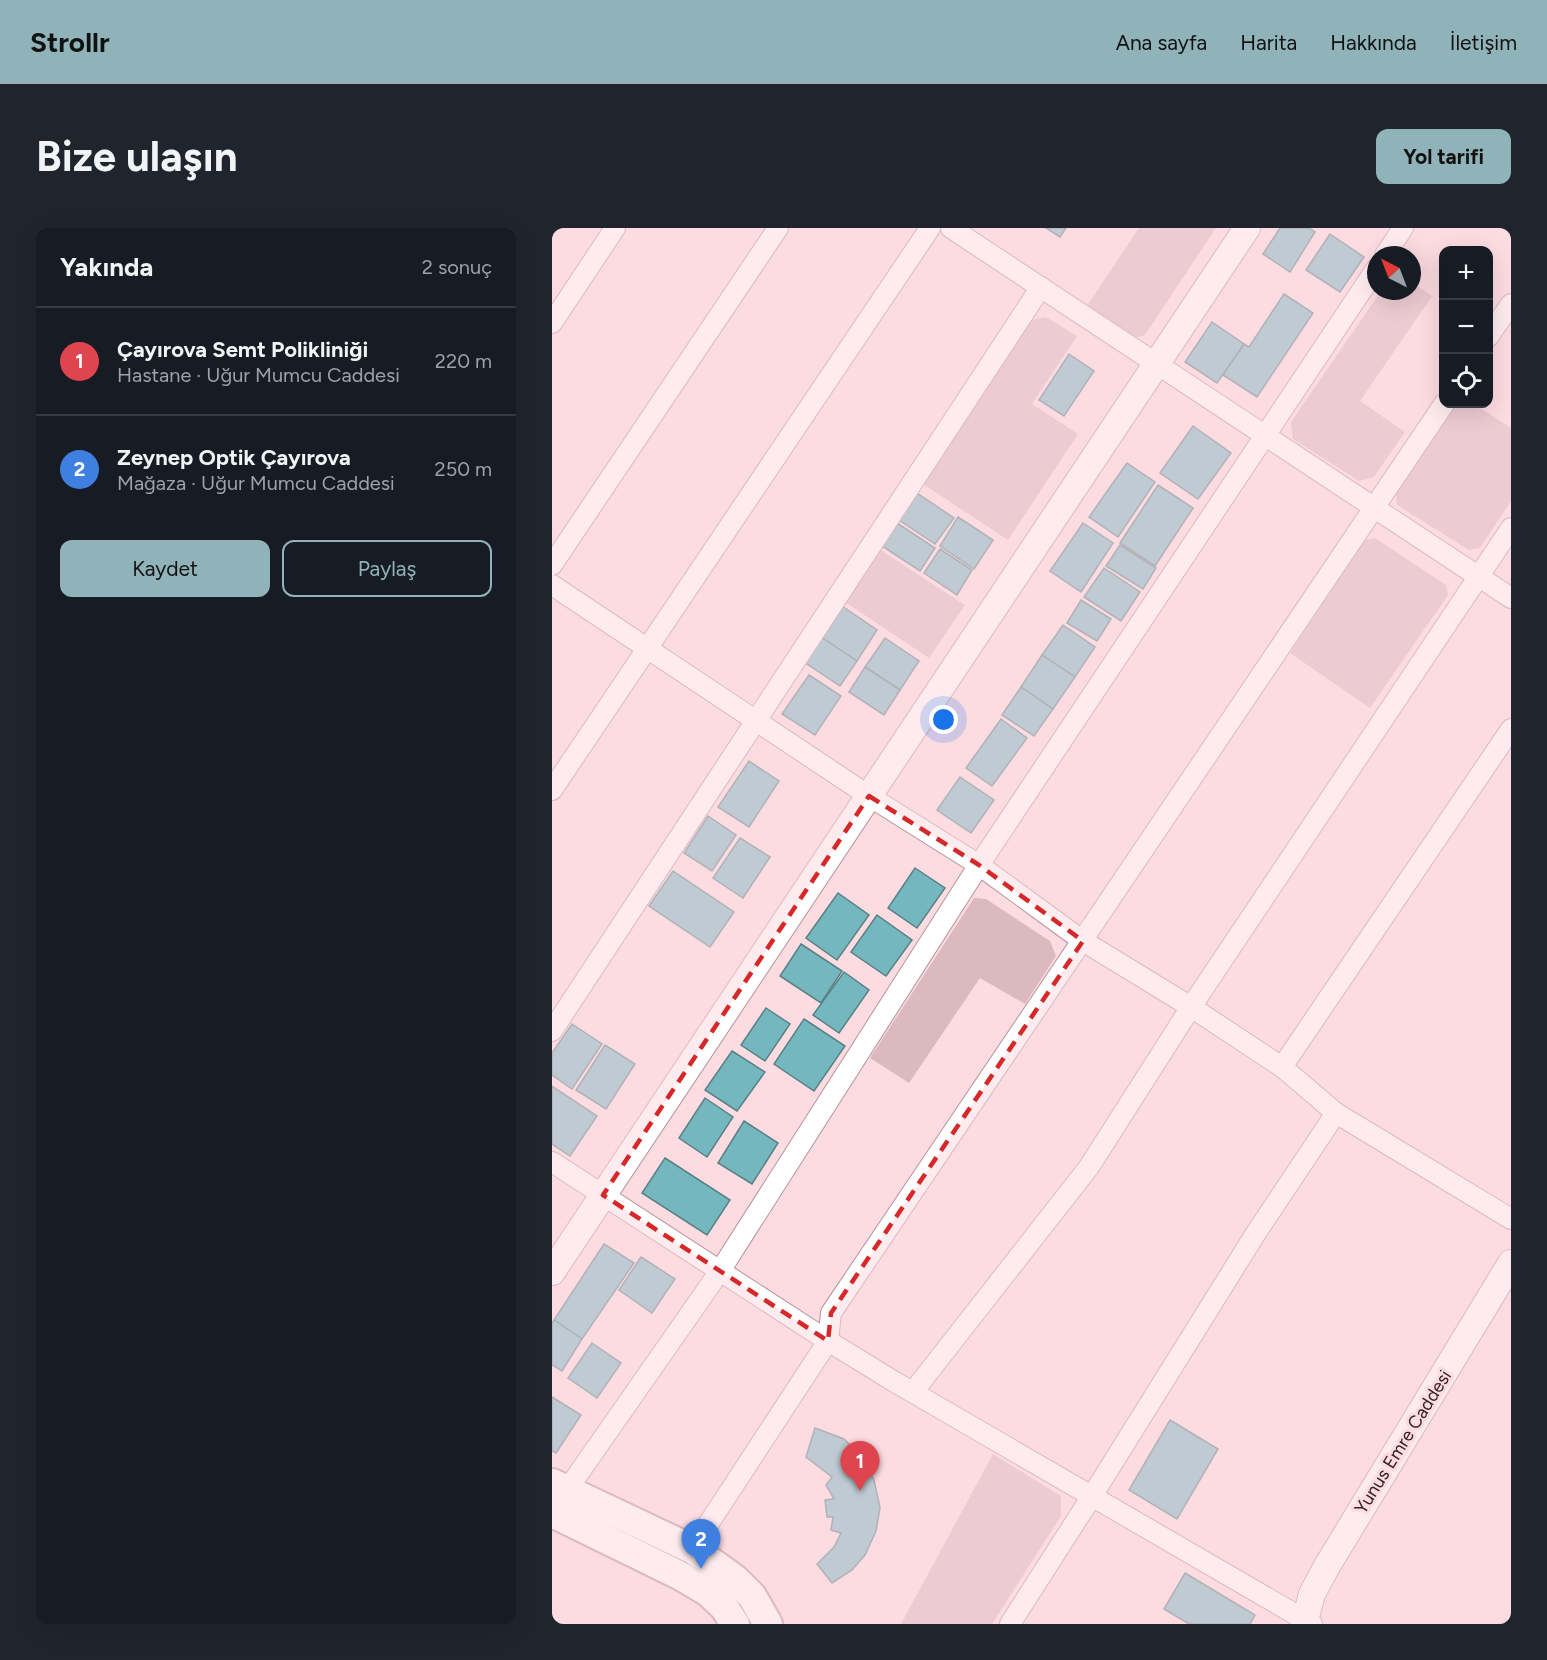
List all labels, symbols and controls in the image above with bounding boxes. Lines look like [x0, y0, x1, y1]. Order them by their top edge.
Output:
text: Strollr [30, 25, 110, 59]
text: Ana sayfa [1116, 30, 1207, 55]
text: Harita [1240, 30, 1297, 55]
text: Hakkında [1330, 30, 1417, 55]
text: İletişim [1450, 30, 1517, 55]
button: Yol tarifi [1376, 129, 1511, 184]
text: Bize ulaşın [36, 131, 238, 182]
north arrow [1367, 246, 1421, 300]
map controls [1439, 246, 1493, 408]
button: + [1439, 246, 1493, 300]
text: Yakında [60, 251, 153, 283]
text: 2 sonuç [422, 255, 492, 279]
button: − [1439, 300, 1493, 354]
text: Çayırova Semt Polikliniği [117, 336, 368, 363]
text: 1 [75, 349, 84, 373]
text: 220 m [435, 349, 492, 373]
button: locate [1439, 354, 1493, 408]
text: Hastane · Uğur Mumcu Caddesi [117, 363, 400, 387]
text: Zeynep Optik Çayırova [117, 444, 351, 471]
text: 2 [74, 457, 85, 481]
text: 250 m [435, 457, 492, 481]
text: Mağaza · Uğur Mumcu Caddesi [117, 471, 395, 495]
button: Kaydet [60, 540, 270, 597]
button: Paylaş [282, 540, 492, 597]
your location [929, 705, 958, 734]
street label: Yunus Emre Caddesi [1350, 1366, 1456, 1518]
pin: 1 [840, 1442, 880, 1491]
pin: 2 [682, 1520, 720, 1569]

